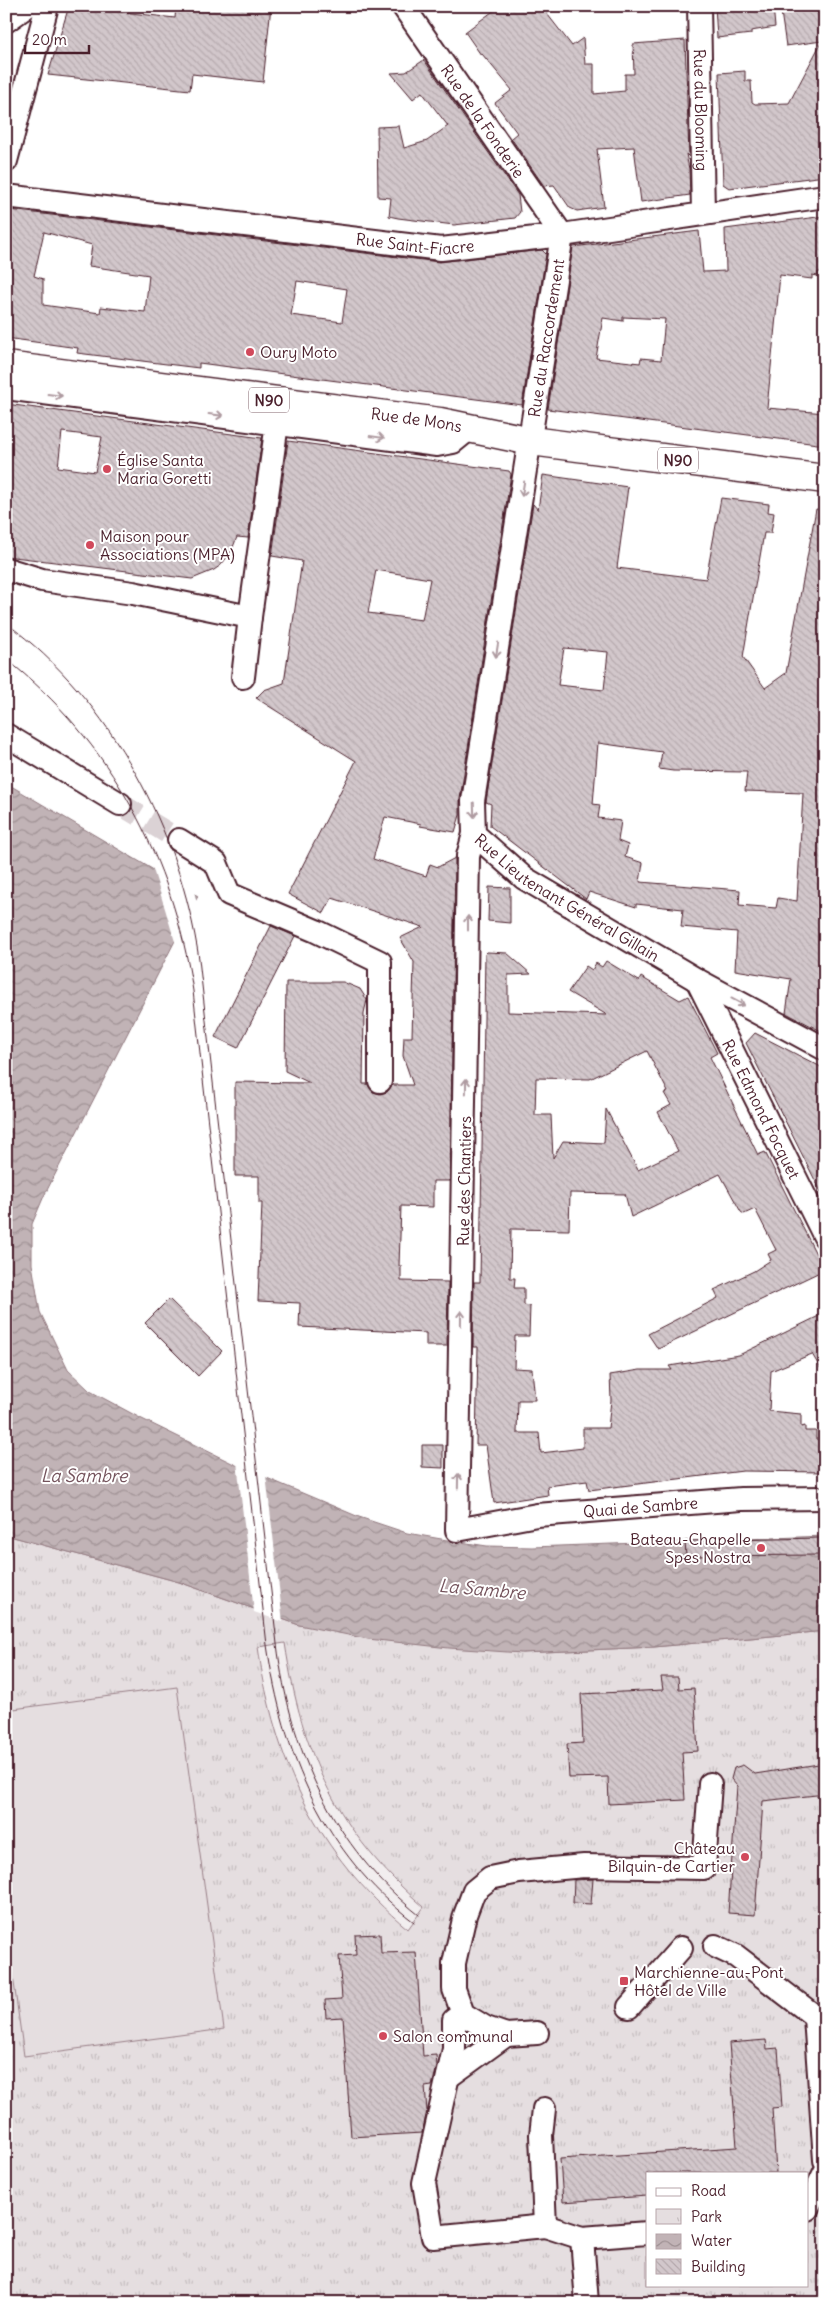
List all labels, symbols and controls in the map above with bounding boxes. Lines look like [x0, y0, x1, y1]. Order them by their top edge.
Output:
scale bar [25, 22, 89, 54]
text: 20 m [32, 30, 67, 49]
street label: Rue du Blooming [690, 49, 712, 171]
street label: Rue de la Fonderie [437, 60, 529, 182]
street label: Rue Saint-Fiacre [355, 229, 475, 259]
street label: Rue du Raccordement [524, 257, 568, 419]
place label: Oury Moto [260, 342, 337, 362]
marker: Oury Moto [244, 346, 256, 358]
road number: N90 [249, 388, 289, 412]
one-way arrow [46, 390, 62, 400]
street label: Rue de Mons [370, 403, 464, 436]
one-way arrow [207, 411, 223, 421]
one-way arrow [369, 432, 385, 442]
road number: N90 [658, 448, 698, 472]
place label: Église Santa Maria Goretti [117, 450, 212, 488]
marker: Église Santa Maria Goretti [101, 463, 113, 475]
one-way arrow [518, 481, 528, 497]
place label: Maison pour Associations (MPA) [100, 526, 235, 564]
marker: Maison pour Associations (MPA) [84, 539, 96, 551]
one-way arrow [492, 641, 502, 657]
one-way arrow [469, 802, 478, 818]
street label: Rue Lieutenant Général Gillain [471, 829, 663, 966]
one-way arrow [463, 916, 473, 932]
one-way arrow [730, 998, 745, 1007]
street label: Rue Edmond Focquet [718, 1036, 805, 1183]
one-way arrow [461, 1078, 470, 1094]
street label: Rue des Chantiers [453, 1116, 475, 1246]
one-way arrow [456, 1311, 466, 1327]
water label: La Sambre [41, 1464, 129, 1487]
one-way arrow [453, 1473, 463, 1490]
street label: Quai de Sambre [582, 1492, 699, 1521]
place label: Bateau-Chapelle Spes Nostra [630, 1529, 751, 1567]
marker: Bateau-Chapelle Spes Nostra [755, 1542, 767, 1554]
water label: La Sambre [438, 1574, 527, 1604]
place label: Château Bilquin-de Cartier [608, 1838, 735, 1876]
marker: Château Bilquin-de Cartier [739, 1851, 751, 1863]
place label: Marchienne-au-Pont Hôtel de Ville [634, 1962, 784, 2000]
marker: Marchienne-au-Pont Hôtel de Ville [618, 1975, 630, 1987]
place label: Salon communal [393, 2026, 513, 2046]
marker: Salon communal [377, 2030, 389, 2042]
legend [646, 2172, 808, 2286]
text: Road [691, 2181, 726, 2200]
text: Park [691, 2207, 722, 2226]
text: Water [691, 2231, 732, 2250]
text: Building [691, 2257, 746, 2276]

